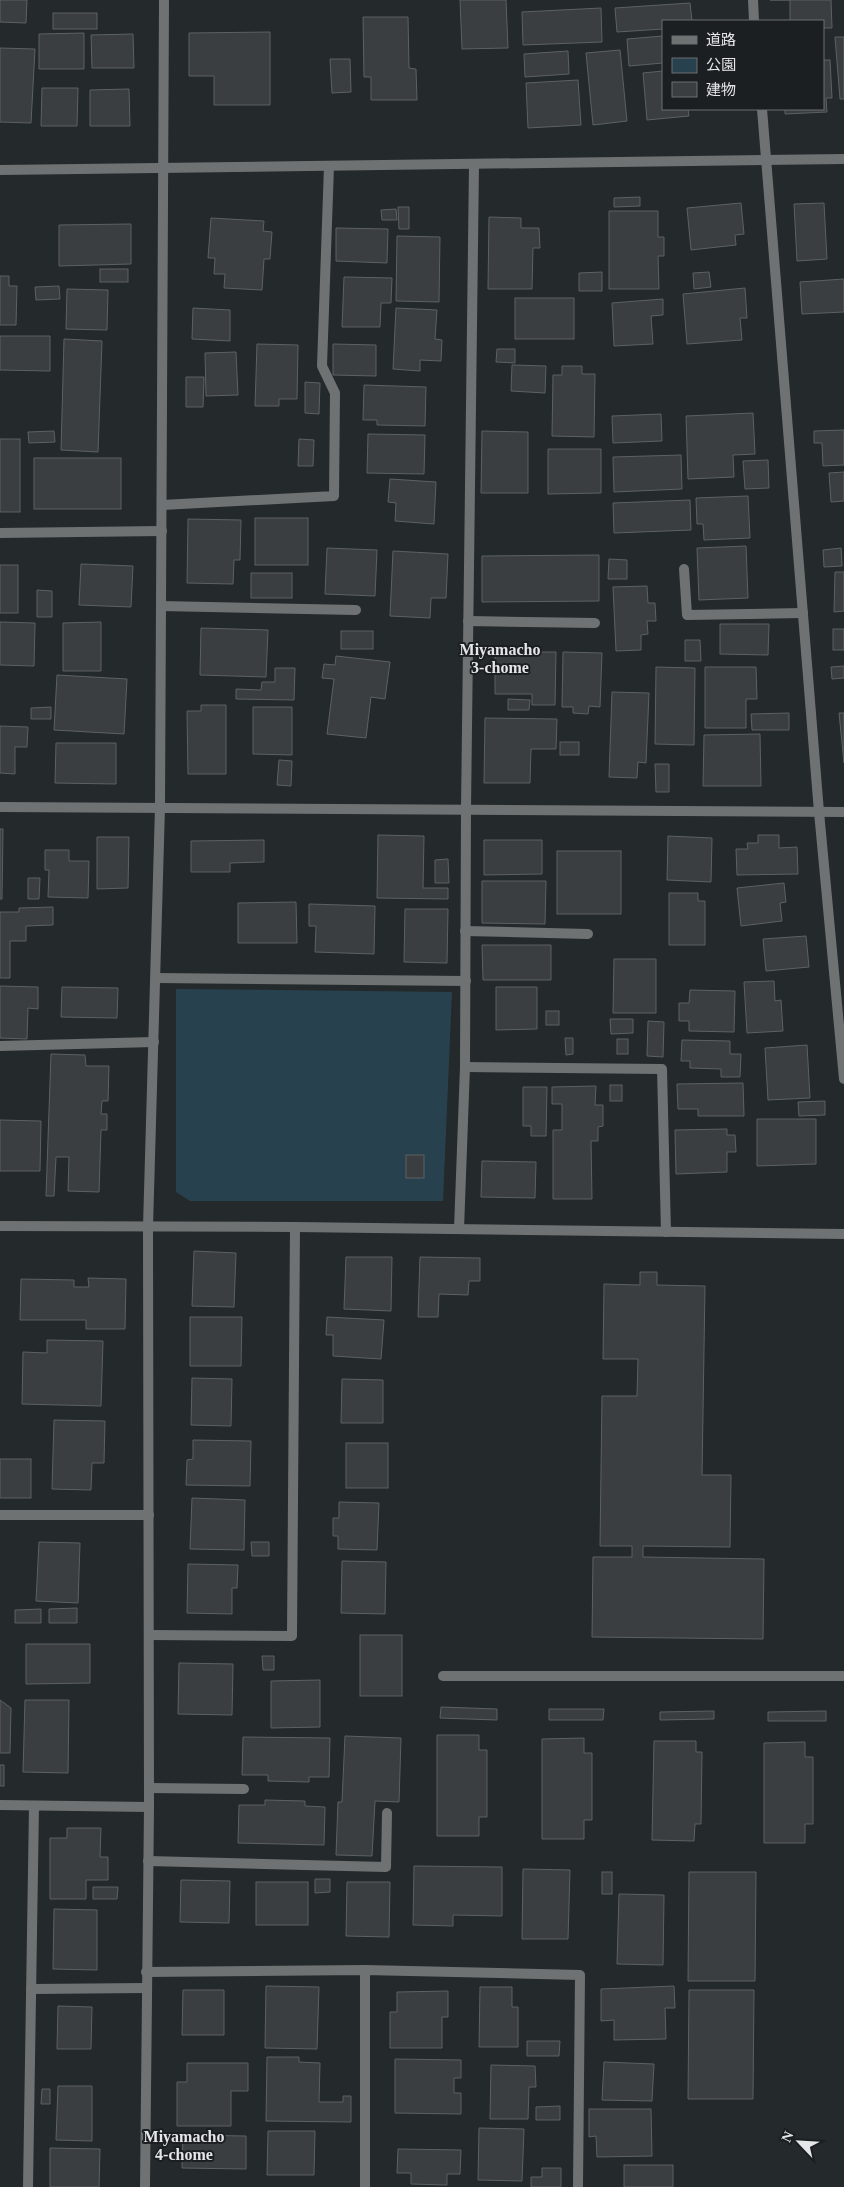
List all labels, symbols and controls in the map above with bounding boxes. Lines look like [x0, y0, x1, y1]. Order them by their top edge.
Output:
legend [662, 20, 824, 110]
text: 道路 [706, 32, 736, 48]
text: 公園 [706, 57, 736, 73]
text: 建物 [706, 82, 736, 98]
district label: Miyamacho 3-chome [460, 641, 540, 676]
north arrow [774, 2117, 824, 2167]
district label: Miyamacho 4-chome [144, 2128, 224, 2163]
text: N [779, 2129, 797, 2144]

